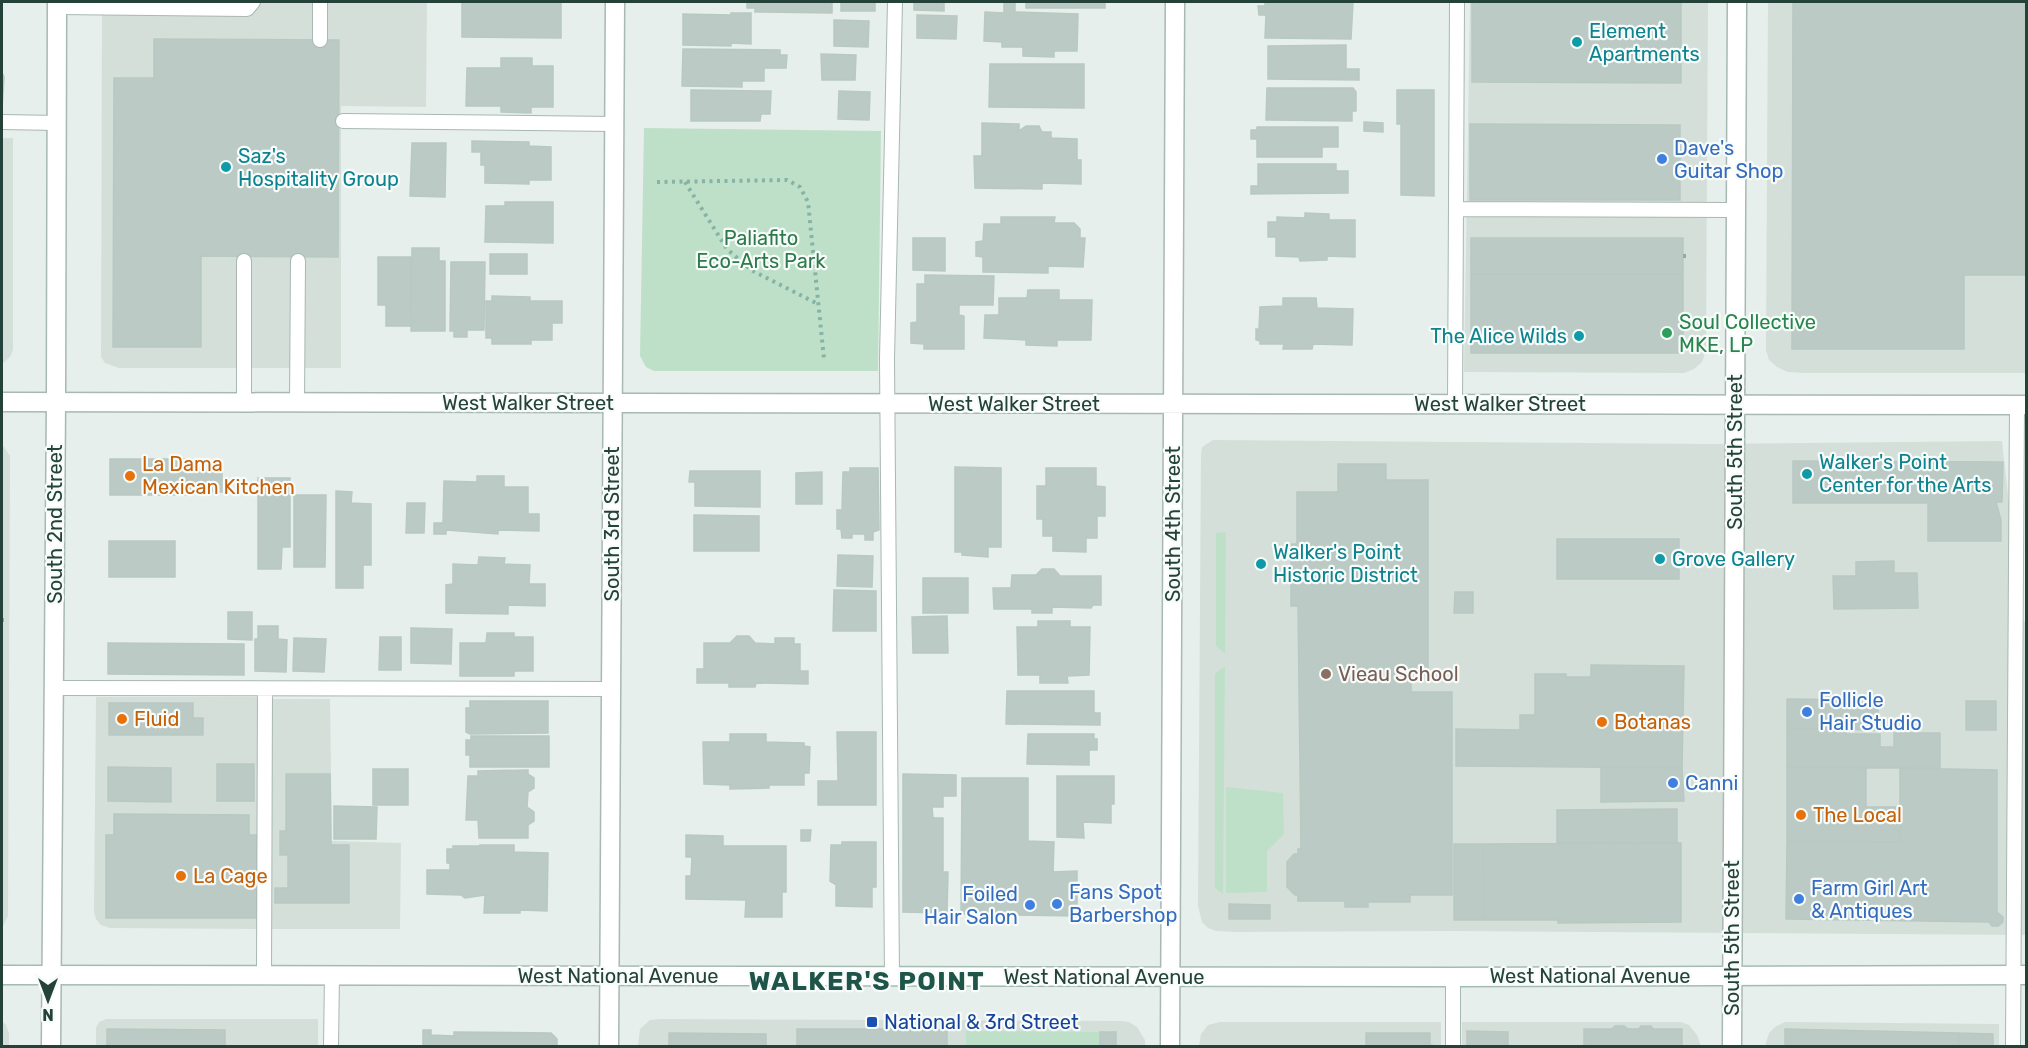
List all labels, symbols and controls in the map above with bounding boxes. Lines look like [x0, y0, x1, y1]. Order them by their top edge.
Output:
place label: Element Apartments [1589, 19, 1700, 66]
marker: Element Apartments [1570, 35, 1584, 49]
place label: Dave's Guitar Shop [1674, 136, 1783, 183]
place label: Saz's Hospitality Group [238, 144, 399, 191]
marker: Dave's Guitar Shop [1655, 152, 1669, 166]
marker: Saz's Hospitality Group [219, 160, 233, 174]
park label: Paliafito Eco-Arts Park [696, 226, 826, 273]
place label: Soul Collective MKE, LP [1679, 310, 1816, 357]
place label: The Alice Wilds [1430, 324, 1567, 348]
marker: Soul Collective MKE, LP [1660, 326, 1674, 340]
marker: The Alice Wilds [1572, 329, 1586, 343]
street label: South 5th Street [1723, 374, 1747, 530]
street label: West Walker Street [442, 391, 614, 415]
street label: West Walker Street [928, 392, 1100, 416]
street label: West Walker Street [1414, 392, 1586, 416]
street label: South 2nd Street [43, 444, 67, 604]
street label: South 3rd Street [600, 446, 624, 601]
street label: South 4th Street [1161, 446, 1185, 602]
place label: Walker's Point Center for the Arts [1819, 450, 1991, 497]
place label: La Dama Mexican Kitchen [142, 452, 295, 499]
marker: Walker's Point Center for the Arts [1800, 467, 1814, 481]
marker: La Dama Mexican Kitchen [123, 469, 137, 483]
place label: Walker's Point Historic District [1273, 540, 1418, 587]
place label: Grove Gallery [1672, 547, 1795, 571]
marker: Grove Gallery [1653, 552, 1667, 566]
marker: Walker's Point Historic District [1254, 557, 1268, 571]
place label: Vieau School [1338, 662, 1459, 686]
marker: Vieau School [1319, 667, 1333, 681]
place label: Follicle Hair Studio [1819, 688, 1922, 735]
marker: Follicle Hair Studio [1800, 705, 1814, 719]
place label: Fluid [134, 707, 179, 731]
place label: Botanas [1614, 710, 1691, 734]
marker: Fluid [115, 712, 129, 726]
marker: Botanas [1595, 715, 1609, 729]
place label: Canni [1685, 771, 1738, 795]
marker: Canni [1666, 776, 1680, 790]
place label: The Local [1813, 803, 1902, 827]
marker: The Local [1794, 808, 1808, 822]
street label: South 5th Street [1720, 860, 1744, 1016]
place label: La Cage [193, 864, 268, 888]
marker: La Cage [174, 869, 188, 883]
place label: Farm Girl Art & Antiques [1811, 876, 1928, 923]
place label: Fans Spot Barbershop [1069, 880, 1177, 927]
place label: Foiled Hair Salon [924, 882, 1018, 929]
marker: Farm Girl Art & Antiques [1792, 892, 1806, 906]
marker: Fans Spot Barbershop [1050, 897, 1064, 911]
marker: Foiled Hair Salon [1023, 898, 1037, 912]
street label: West National Avenue [517, 964, 719, 988]
street label: West National Avenue [1489, 964, 1691, 988]
street label: West National Avenue [1003, 965, 1205, 989]
district label: WALKER'S POINT [749, 966, 985, 997]
north arrow [18, 970, 78, 1030]
text: N [42, 1005, 54, 1024]
place label: National & 3rd Street [884, 1010, 1079, 1034]
marker: National & 3rd Street [865, 1015, 879, 1029]

